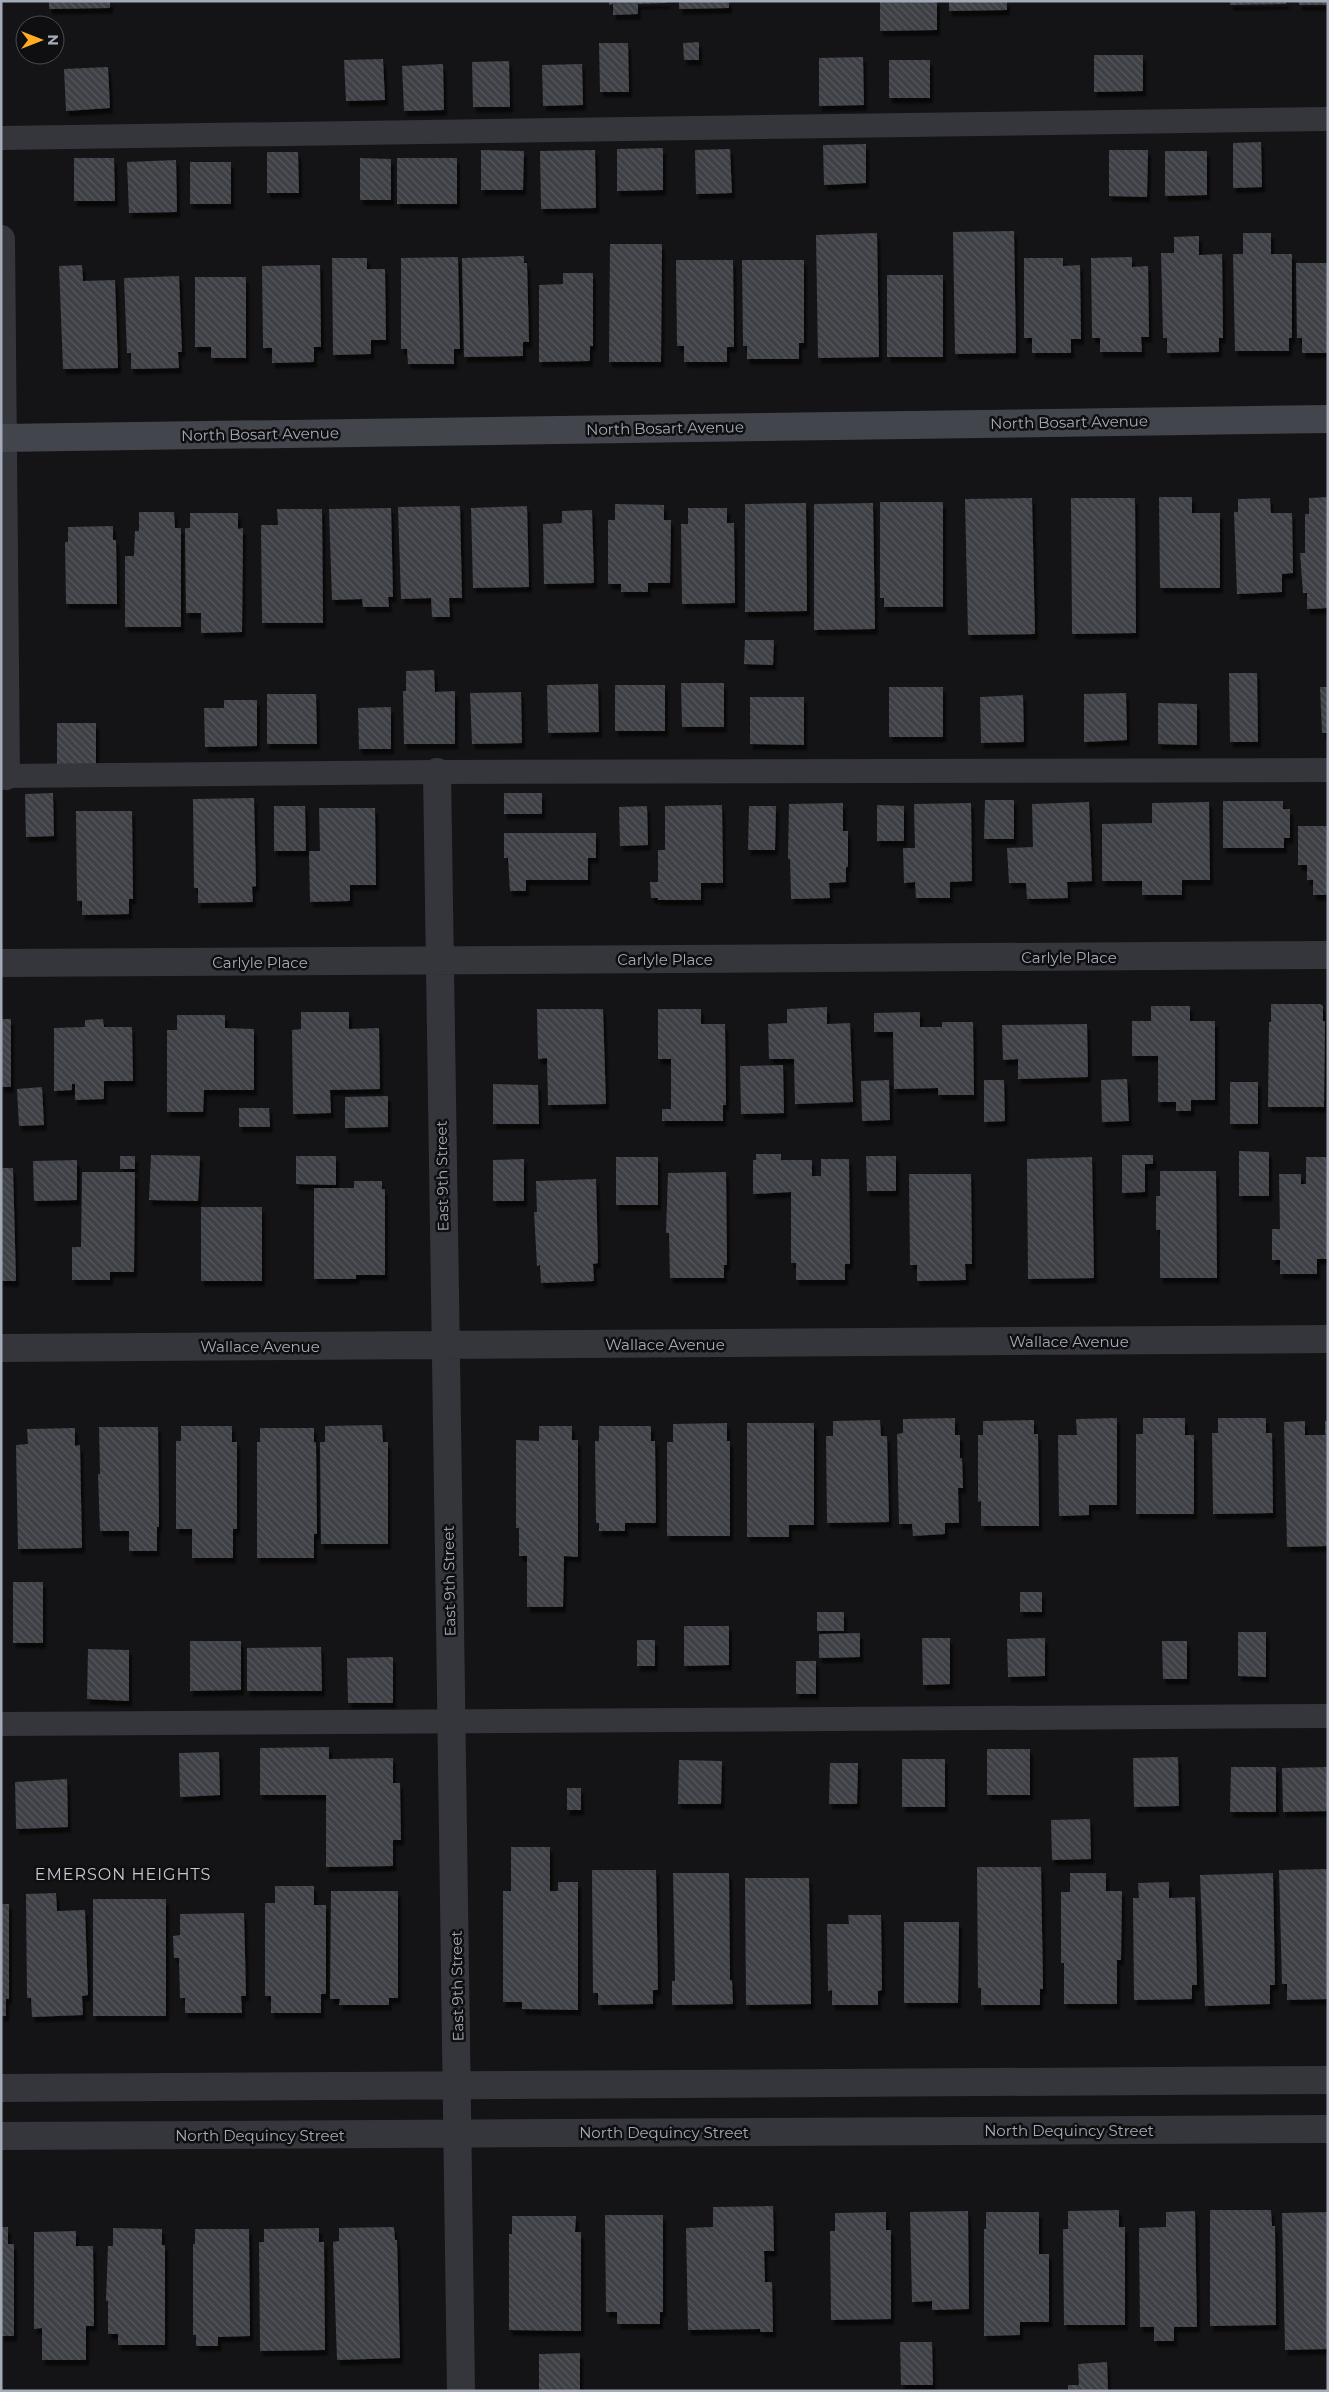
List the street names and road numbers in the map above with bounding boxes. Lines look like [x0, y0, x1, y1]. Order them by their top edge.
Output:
street label: North Bosart Avenue [990, 411, 1148, 433]
street label: North Bosart Avenue [586, 417, 744, 439]
street label: North Bosart Avenue [181, 423, 339, 445]
street label: Carlyle Place [1021, 948, 1117, 967]
street label: Carlyle Place [617, 950, 713, 969]
street label: Carlyle Place [212, 953, 308, 972]
street label: East 9th Street [432, 1120, 452, 1232]
street label: Wallace Avenue [1009, 1332, 1129, 1351]
street label: Wallace Avenue [605, 1335, 725, 1354]
street label: Wallace Avenue [200, 1337, 320, 1356]
street label: East 9th Street [439, 1525, 459, 1637]
street label: East 9th Street [447, 1930, 467, 2042]
street label: North Dequincy Street [984, 2121, 1154, 2140]
street label: North Dequincy Street [579, 2123, 749, 2142]
street label: North Dequincy Street [175, 2126, 345, 2145]

